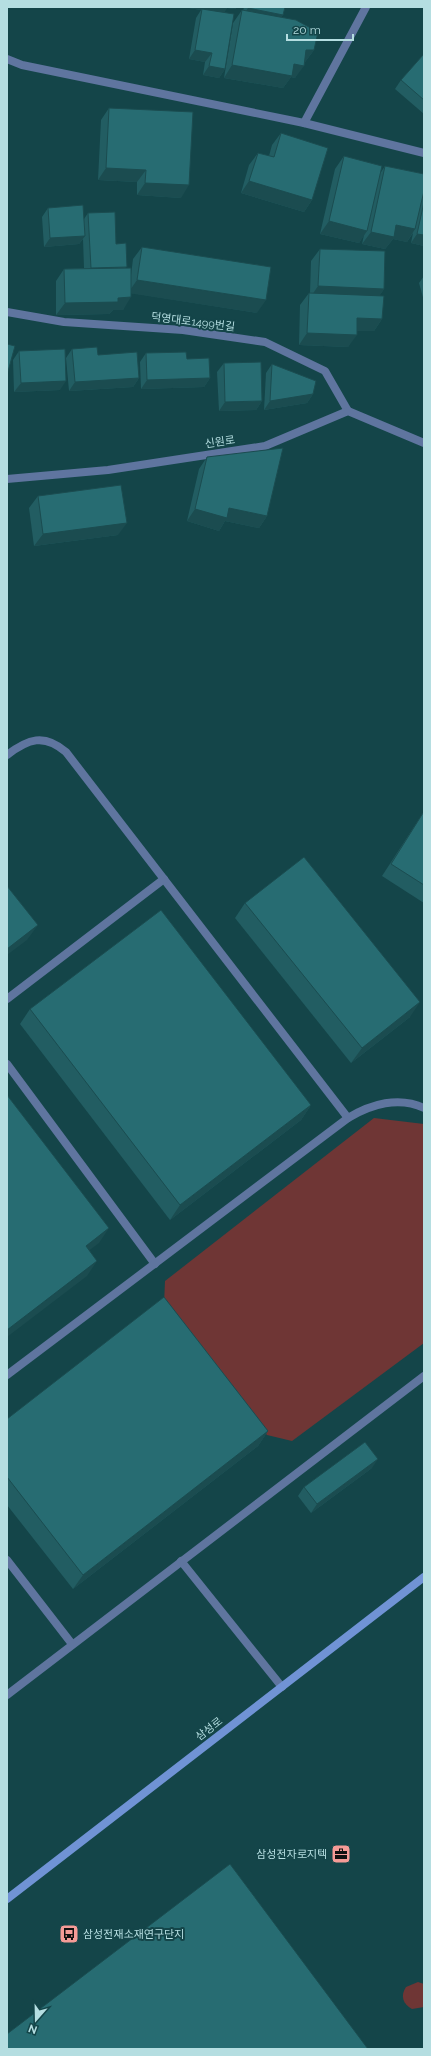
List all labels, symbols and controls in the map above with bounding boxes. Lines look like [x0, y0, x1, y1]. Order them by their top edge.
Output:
scale bar [287, 16, 353, 42]
text: 20 m [293, 23, 321, 37]
street label: 덕영대로1499번길 [150, 310, 236, 334]
street label: 신원로 [204, 433, 236, 451]
street label: 삼성로 [193, 1715, 225, 1743]
office icon: 삼성전자로지텍 [330, 1843, 352, 1865]
place label: 삼성전자로지텍 [256, 1848, 327, 1861]
bus stop icon: 삼성전재소재연구단지 [58, 1923, 80, 1945]
place label: 삼성전재소재연구단지 [83, 1928, 184, 1941]
north arrow [16, 2000, 56, 2040]
text: N [27, 2021, 39, 2036]

